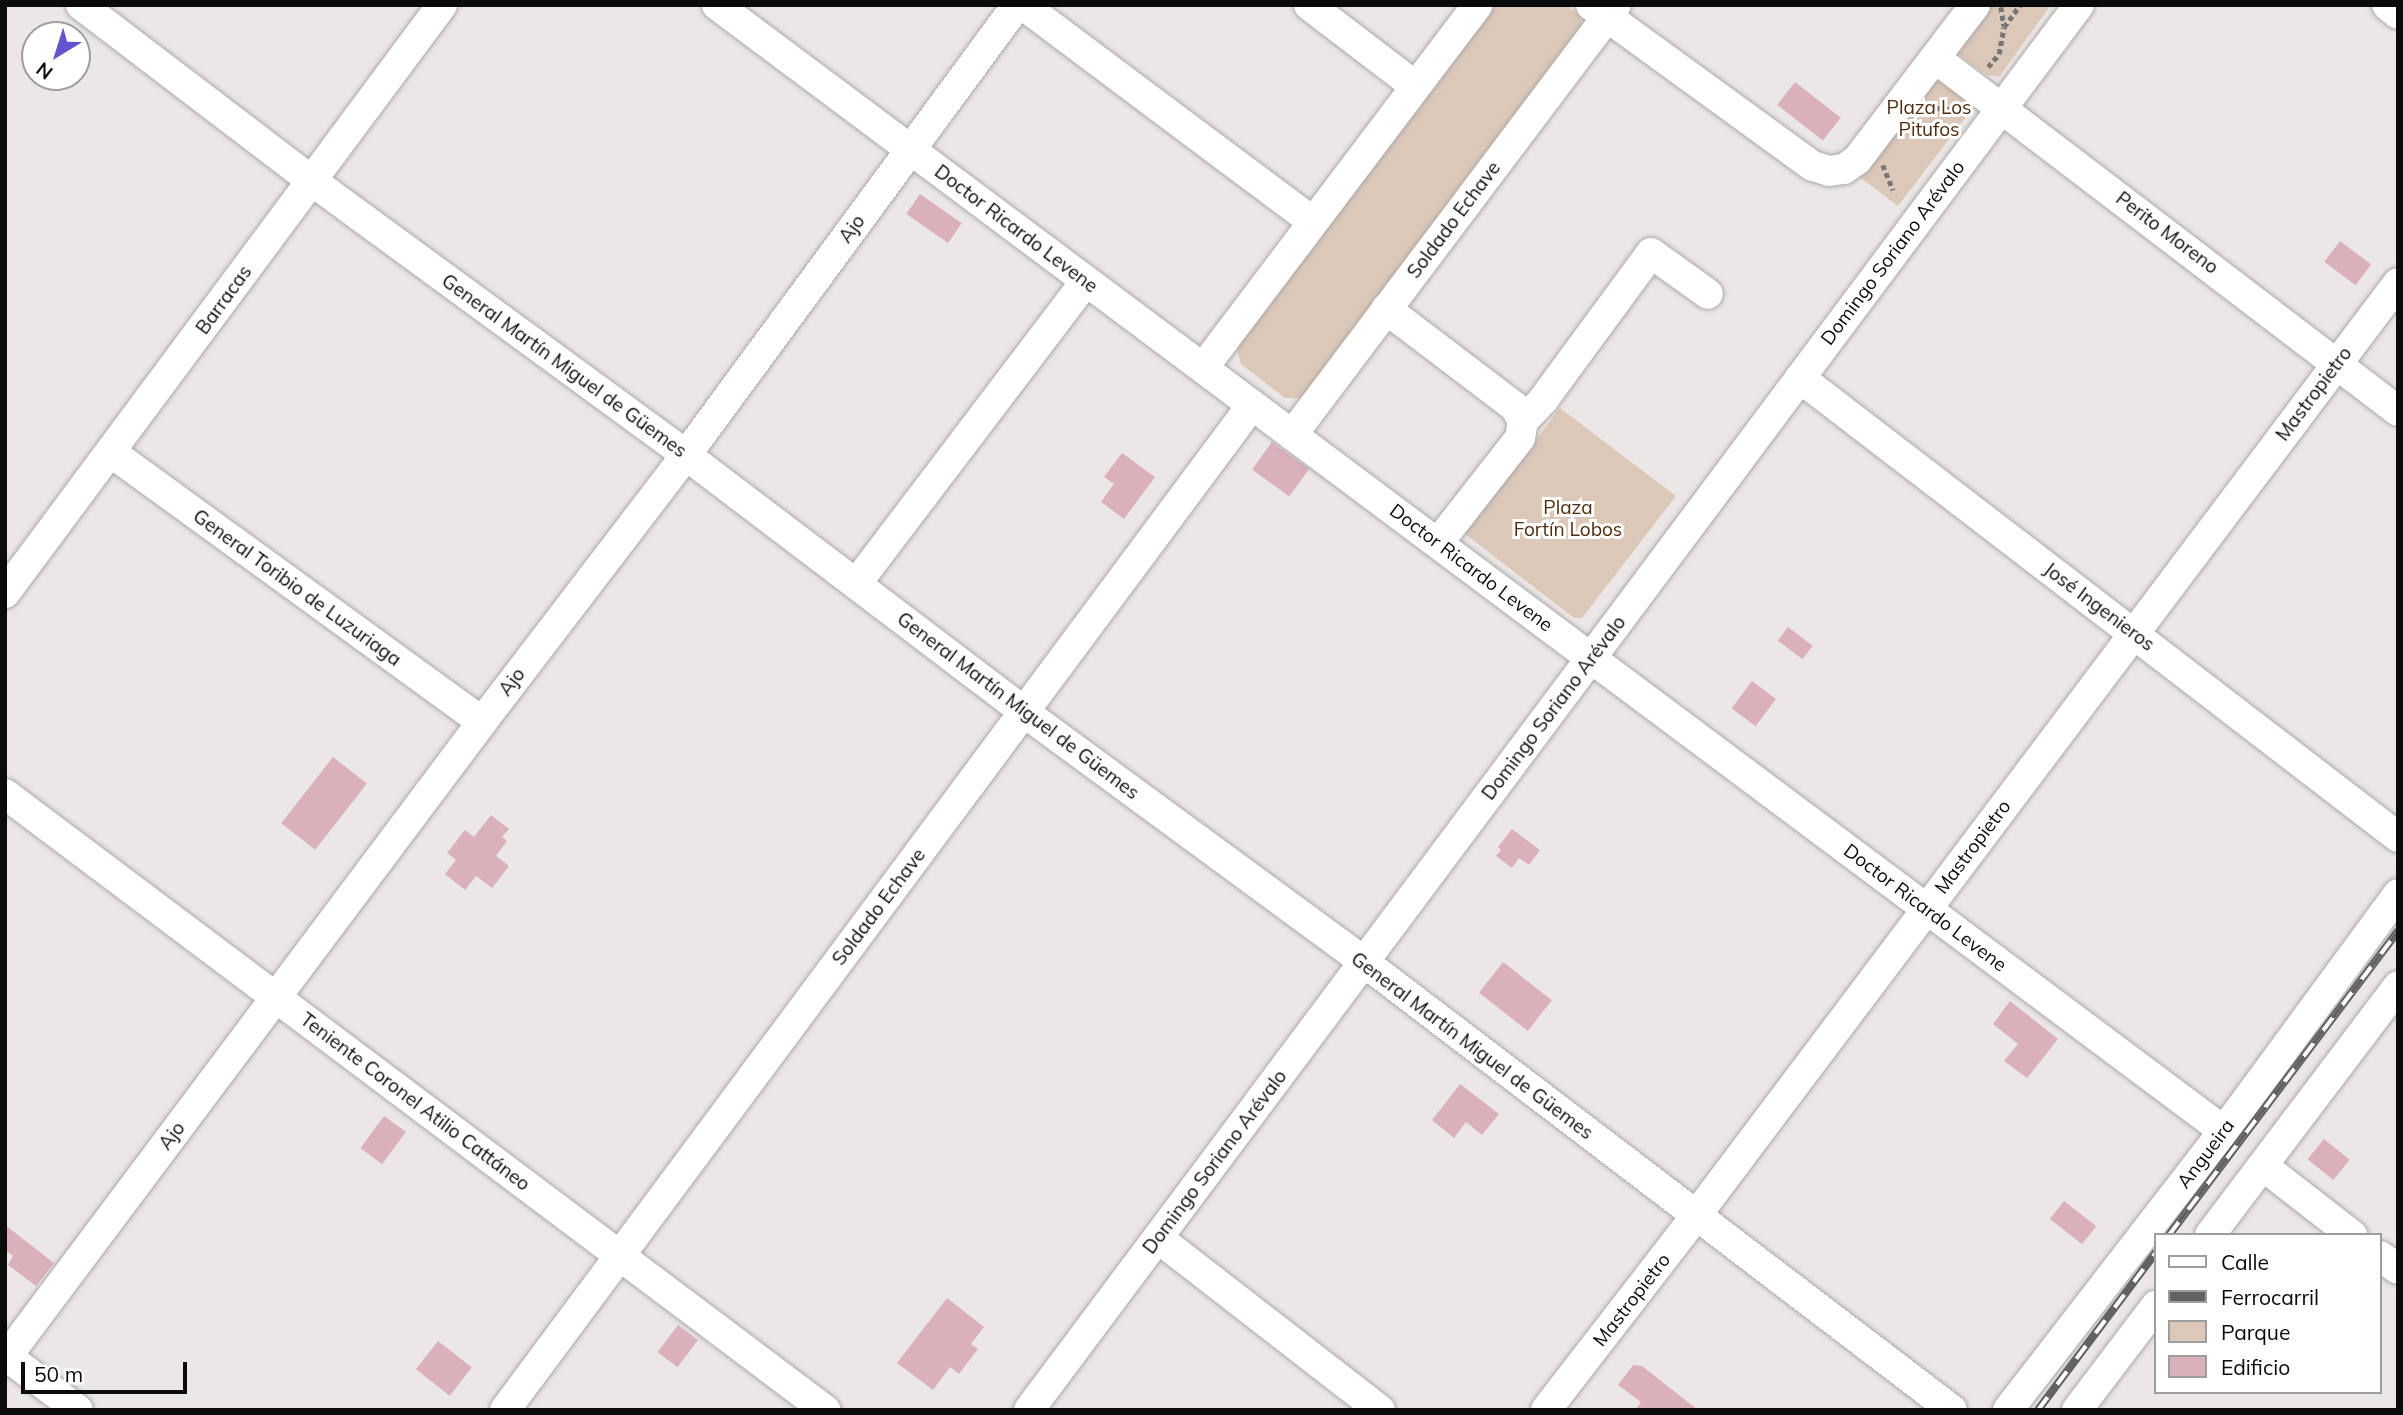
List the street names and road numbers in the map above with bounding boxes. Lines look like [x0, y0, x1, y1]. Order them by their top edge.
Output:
street label: Domingo Soriano Arévalo [1816, 156, 1970, 350]
street label: Soldado Echave [1403, 157, 1505, 283]
street label: Doctor Ricardo Levene [930, 160, 1102, 298]
street label: Perito Moreno [2111, 187, 2223, 279]
street label: Ajo [834, 210, 870, 248]
street label: Barracas [191, 261, 257, 339]
street label: General Martín Miguel de Güemes [437, 269, 691, 463]
street label: Mastropietro [2271, 342, 2357, 446]
street label: Doctor Ricardo Levene [1385, 499, 1557, 637]
street label: General Toribio de Luzuriaga [188, 505, 406, 671]
street label: José Ingenieros [2039, 558, 2159, 656]
street label: General Martín Miguel de Güemes [892, 607, 1144, 805]
street label: Domingo Soriano Arévalo [1477, 611, 1631, 805]
street label: Ajo [494, 663, 530, 701]
street label: Mastropietro [1930, 795, 2016, 899]
street label: Doctor Ricardo Levene [1839, 839, 2011, 977]
street label: Soldado Echave [828, 844, 930, 970]
street label: General Martín Miguel de Güemes [1346, 947, 1598, 1145]
street label: Teniente Coronel Atilio Cattáneo [296, 1008, 534, 1196]
street label: Domingo Soriano Arévalo [1138, 1065, 1292, 1259]
street label: Angueira [2173, 1115, 2239, 1193]
street label: Ajo [154, 1117, 190, 1155]
street label: Mastropietro [1589, 1249, 1675, 1351]

